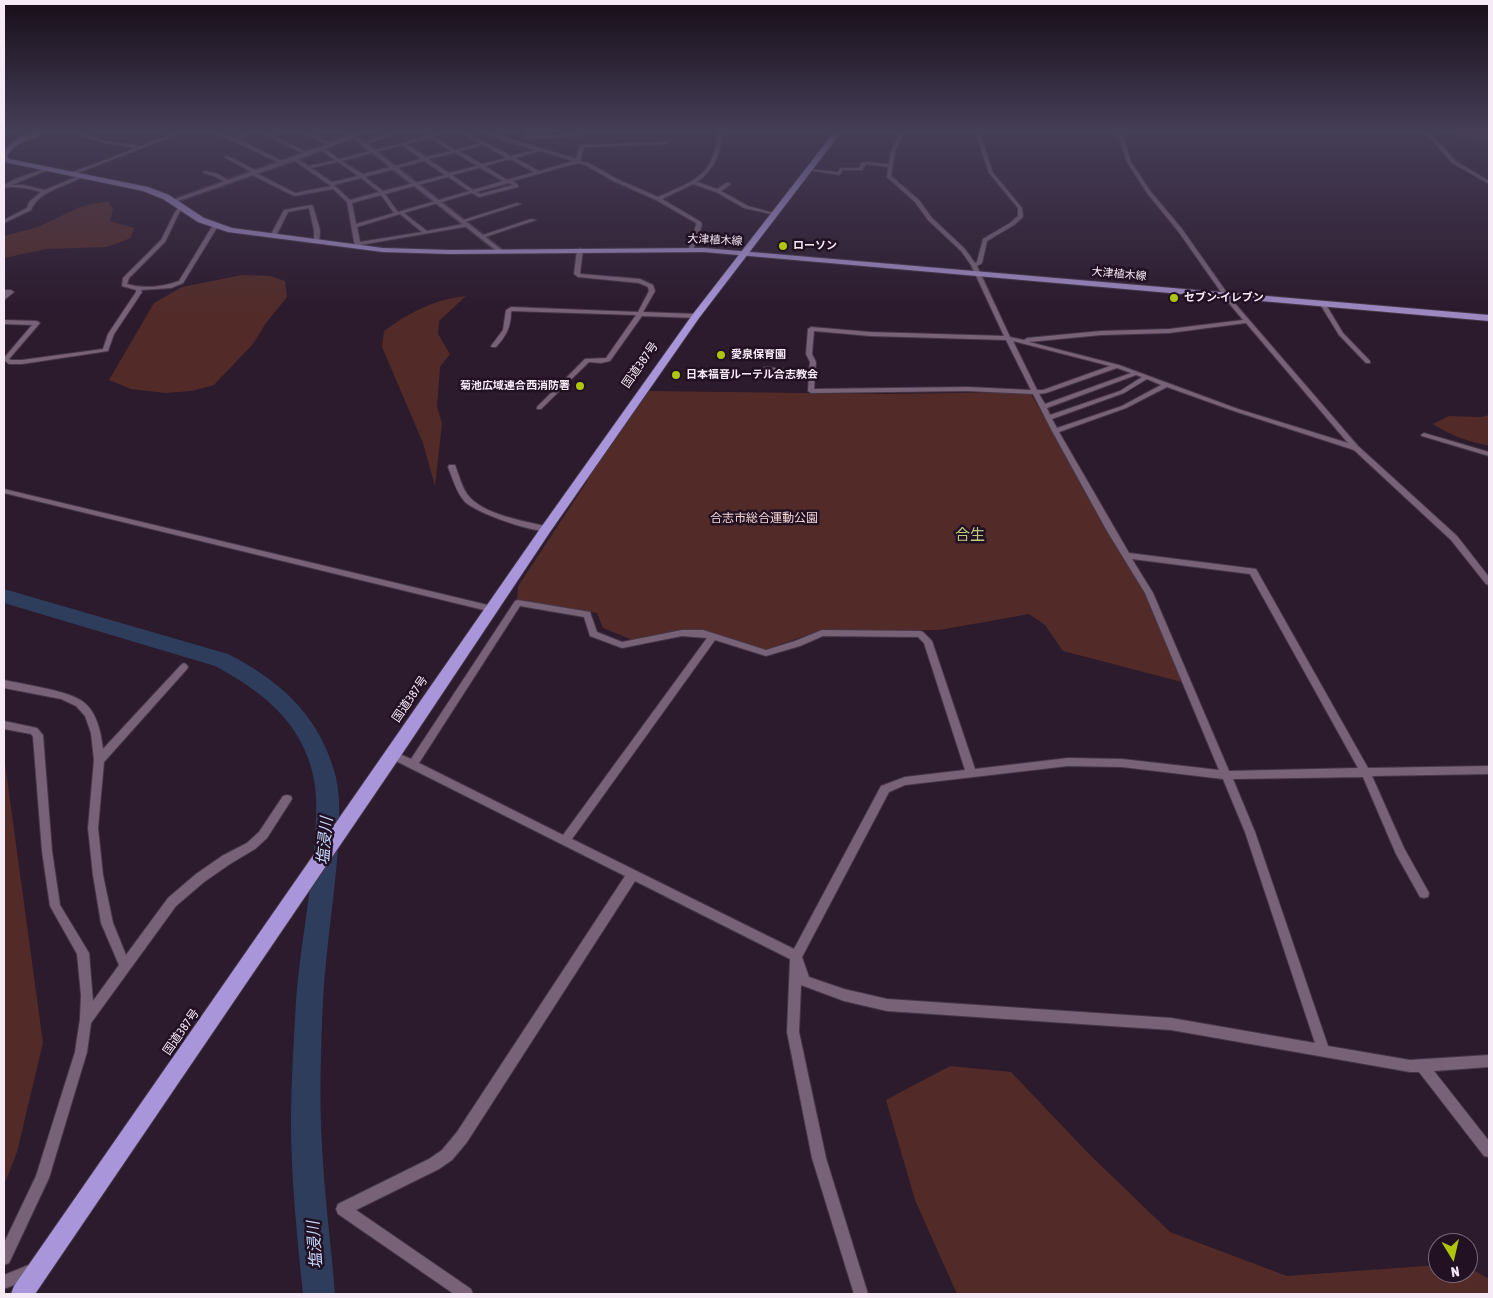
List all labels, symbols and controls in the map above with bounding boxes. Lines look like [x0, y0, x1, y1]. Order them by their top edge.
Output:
street label: 大津植木線 [687, 232, 743, 248]
place label: ローソン [793, 239, 837, 253]
marker: ローソン [777, 240, 789, 252]
street label: 大津植木線 [1091, 265, 1147, 283]
place label: セブン-イレブン [1184, 291, 1264, 305]
marker: セブン-イレブン [1168, 292, 1180, 304]
street label: 国道387号 [619, 339, 661, 391]
place label: 愛泉保育園 [731, 348, 786, 362]
marker: 愛泉保育園 [715, 349, 727, 361]
place label: 日本福音ルーテル合志教会 [686, 368, 818, 382]
marker: 日本福音ルーテル合志教会 [670, 369, 682, 381]
place label: 菊池広域連合西消防署 [460, 379, 570, 393]
marker: 菊池広域連合西消防署 [574, 380, 586, 392]
park label: 合志市総合運動公園 [710, 511, 818, 525]
district label: 合生 [955, 526, 985, 544]
street label: 国道387号 [389, 673, 431, 725]
water label: 塩浸川 [313, 816, 337, 866]
street label: 国道387号 [160, 1006, 202, 1058]
water label: 塩浸川 [304, 1220, 326, 1270]
north arrow [1428, 1233, 1478, 1283]
text: N [1450, 1263, 1461, 1280]

